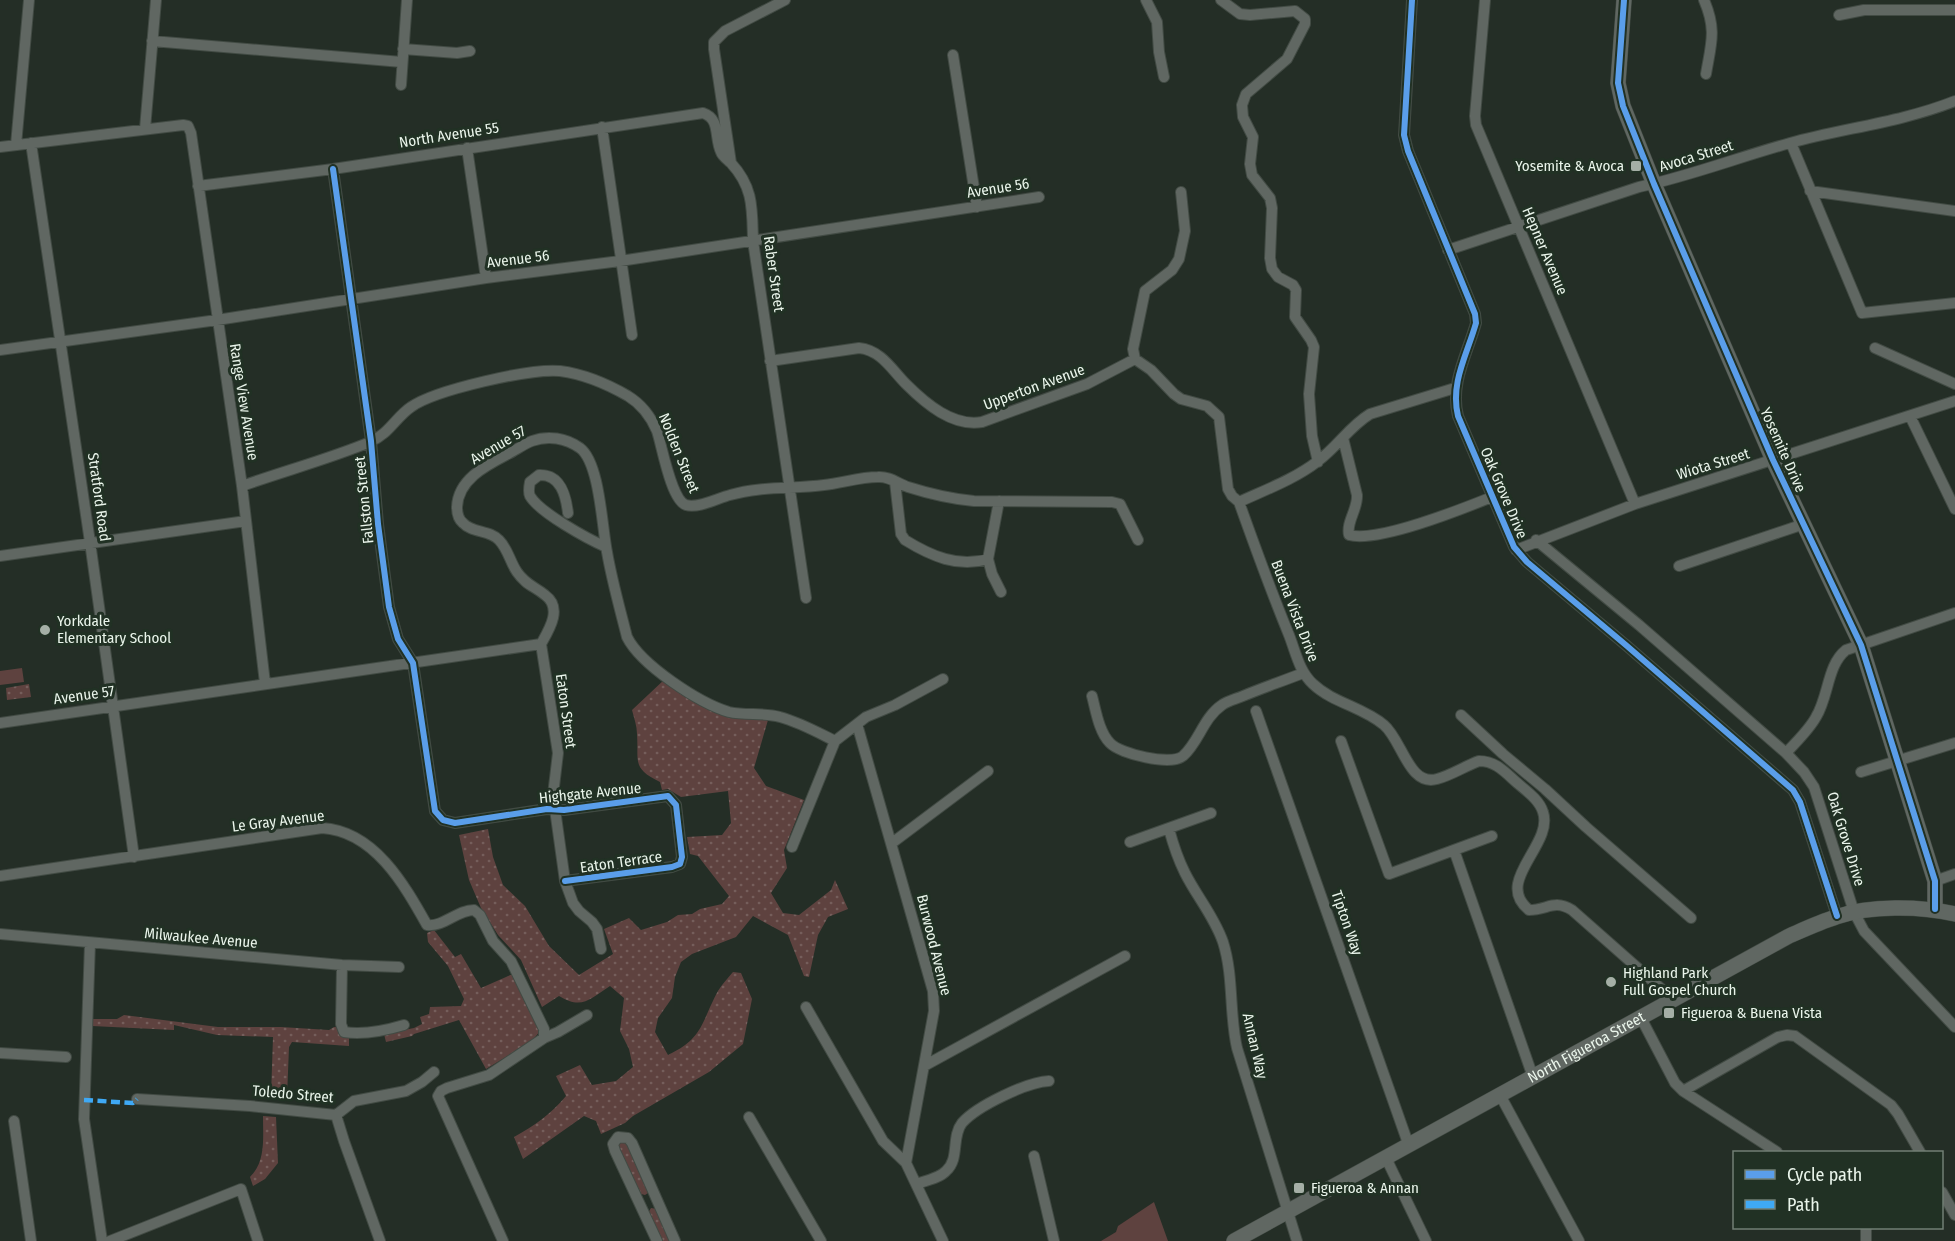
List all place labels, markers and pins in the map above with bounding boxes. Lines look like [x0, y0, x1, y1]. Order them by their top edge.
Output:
place label: Yosemite & Avoca [1515, 157, 1624, 175]
marker: Yosemite & Avoca [1629, 159, 1643, 173]
place label: Yorkdale Elementary School [57, 612, 171, 647]
marker: Yorkdale Elementary School [38, 623, 52, 637]
place label: Highland Park Full Gospel Church [1623, 964, 1736, 999]
marker: Highland Park Full Gospel Church [1604, 975, 1618, 989]
place label: Figueroa & Buena Vista [1681, 1004, 1822, 1022]
marker: Figueroa & Buena Vista [1662, 1006, 1676, 1020]
place label: Figueroa & Annan [1311, 1179, 1419, 1197]
marker: Figueroa & Annan [1292, 1181, 1306, 1195]

